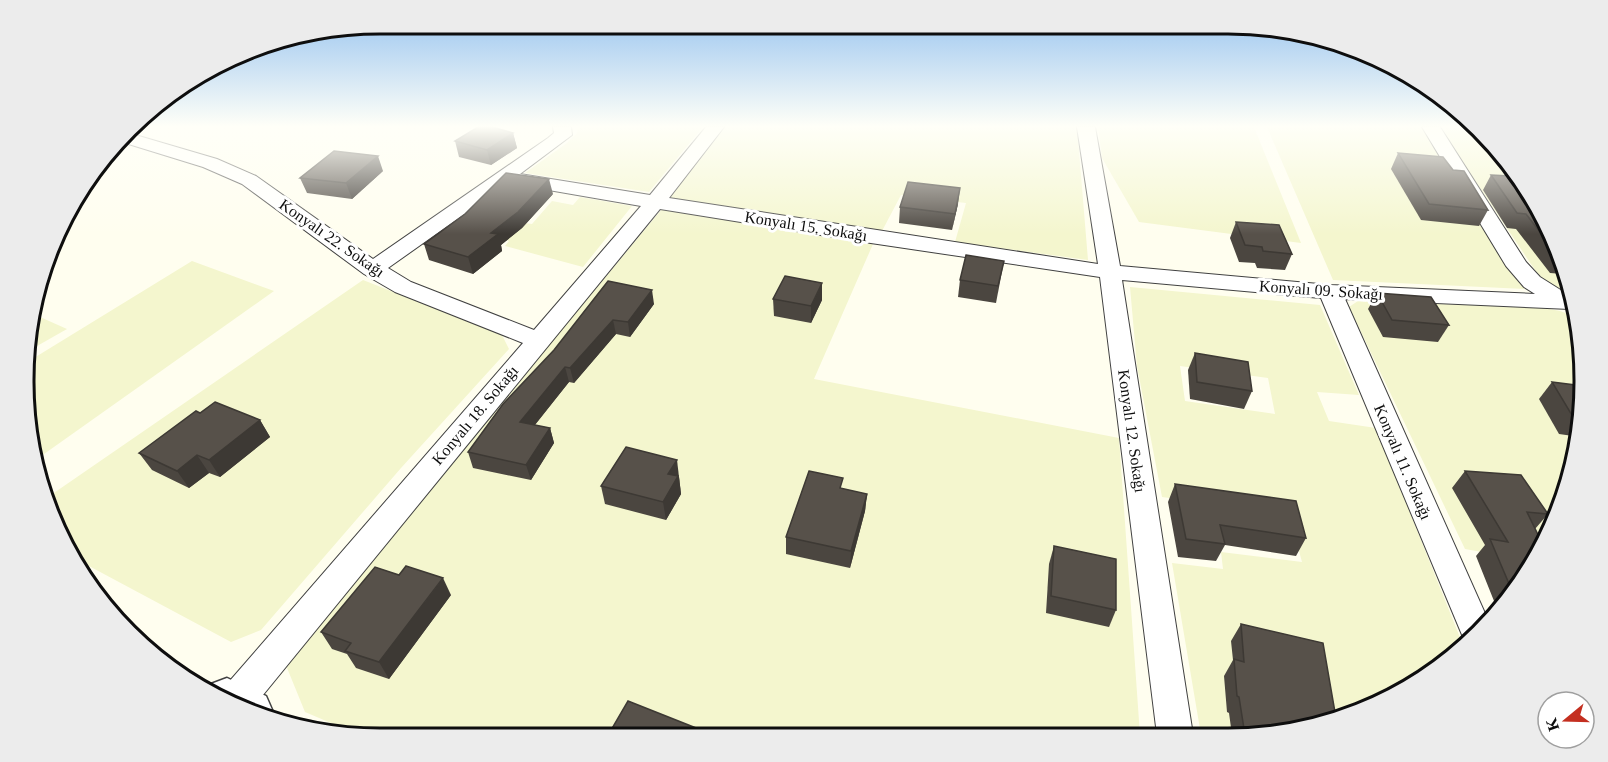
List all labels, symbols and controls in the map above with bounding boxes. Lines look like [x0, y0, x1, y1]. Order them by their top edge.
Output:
street label: Konyalı 22. Sokağı [276, 195, 388, 282]
street label: Konyalı 15. Sokağı [743, 208, 869, 245]
street label: Konyalı 09. Sokağı [1258, 277, 1384, 304]
street label: Konyalı 18. Sokağı [429, 362, 522, 469]
street label: Konyalı 12. Sokağı [1114, 368, 1149, 494]
street label: Konyalı 11. Sokağı [1370, 402, 1435, 523]
north arrow [1536, 690, 1596, 750]
text: K [1542, 716, 1562, 733]

